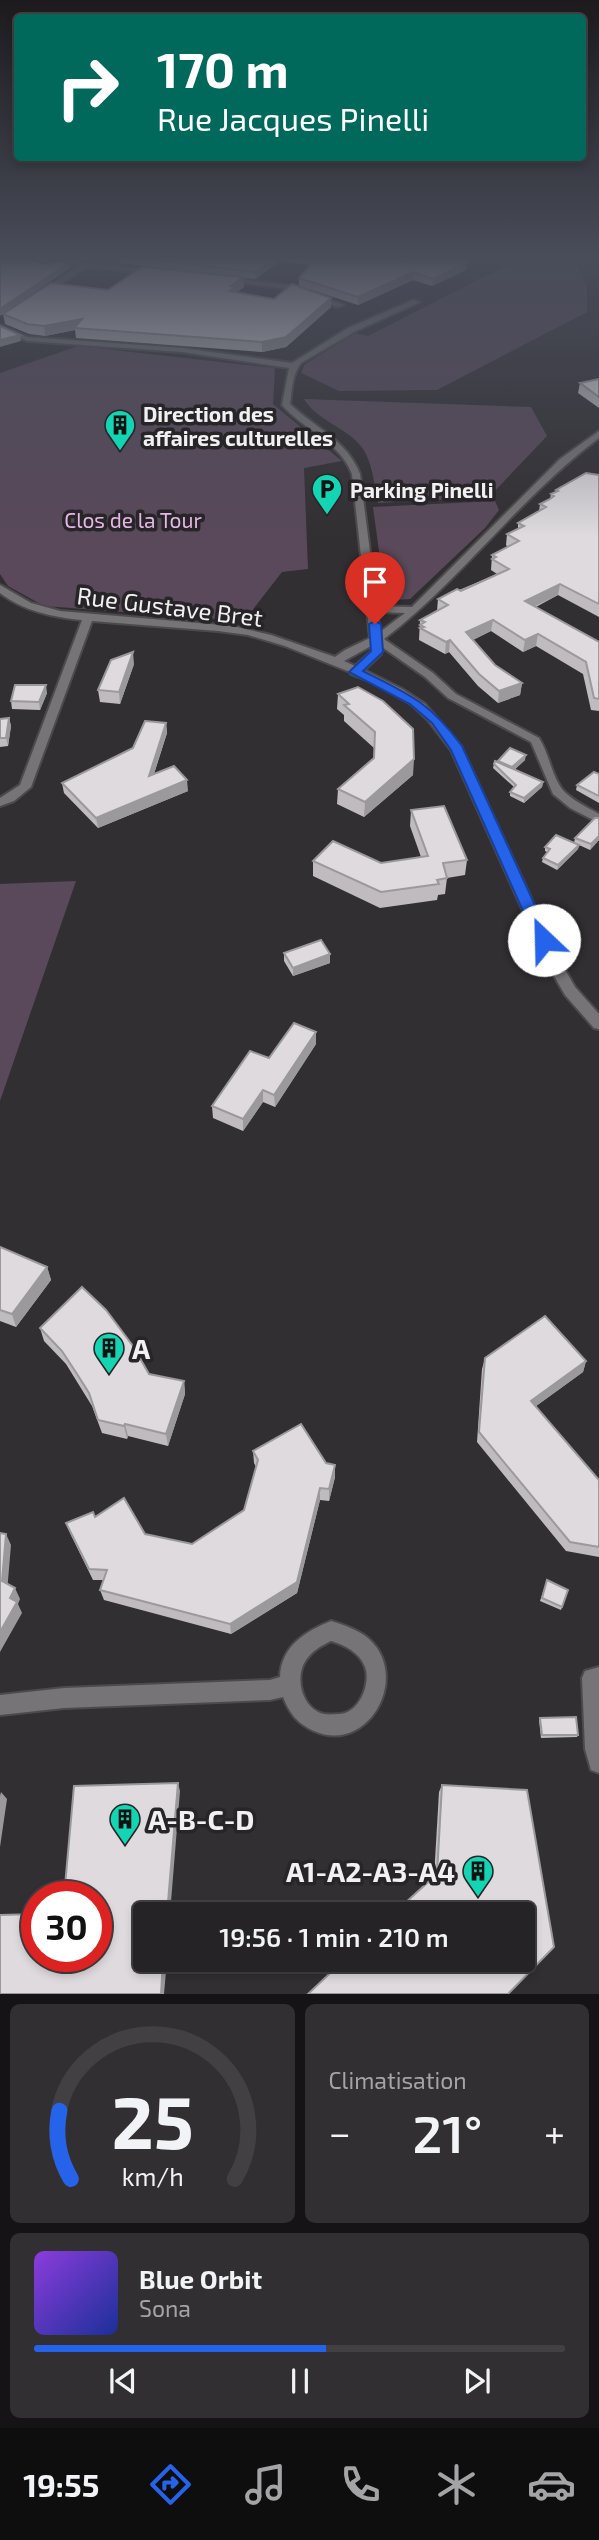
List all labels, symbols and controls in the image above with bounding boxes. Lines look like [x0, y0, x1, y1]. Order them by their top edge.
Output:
text: 170 m [157, 39, 289, 98]
icon: right [42, 42, 133, 133]
text: Rue Jacques Pinelli [157, 99, 429, 137]
place label: Direction des affaires culturelles [143, 401, 333, 450]
building icon: Direction des affaires culturelles [103, 408, 137, 452]
parking icon: Parking Pinelli [310, 472, 344, 516]
place label: Parking Pinelli [350, 477, 494, 502]
park label: Clos de la Tour [64, 507, 202, 532]
pin [345, 552, 405, 624]
icon: arrive [356, 563, 394, 601]
street label: Rue Gustave Bret [75, 580, 265, 632]
position arrow [507, 903, 581, 977]
building icon: A [92, 1331, 126, 1375]
place label: A [132, 1331, 151, 1365]
building icon: A-B-C-D [108, 1802, 142, 1846]
place label: A-B-C-D [148, 1802, 254, 1836]
place label: A1-A2-A3-A4 [286, 1854, 455, 1888]
building icon: A1-A2-A3-A4 [461, 1854, 495, 1898]
speed limit sign: 30 [21, 1881, 112, 1972]
text: 19:56 · 1 min · 210 m [219, 1921, 449, 1952]
text: Climatisation [329, 2066, 467, 2094]
text: 25 [111, 2077, 193, 2165]
text: 21° [412, 2101, 482, 2163]
text: − [329, 2109, 351, 2155]
text: + [544, 2109, 565, 2155]
text: km/h [121, 2161, 183, 2191]
text: Blue Orbit [139, 2263, 262, 2294]
text: Sona [139, 2294, 191, 2322]
icon: previous [104, 2362, 142, 2400]
icon: pause [281, 2362, 319, 2400]
icon: next [458, 2362, 496, 2400]
icon: directions [146, 2460, 195, 2509]
icon: music [241, 2460, 290, 2509]
icon: phone [336, 2460, 385, 2509]
icon: climate [432, 2460, 481, 2509]
icon: car [527, 2460, 576, 2509]
text: 19:55 [23, 2465, 99, 2503]

